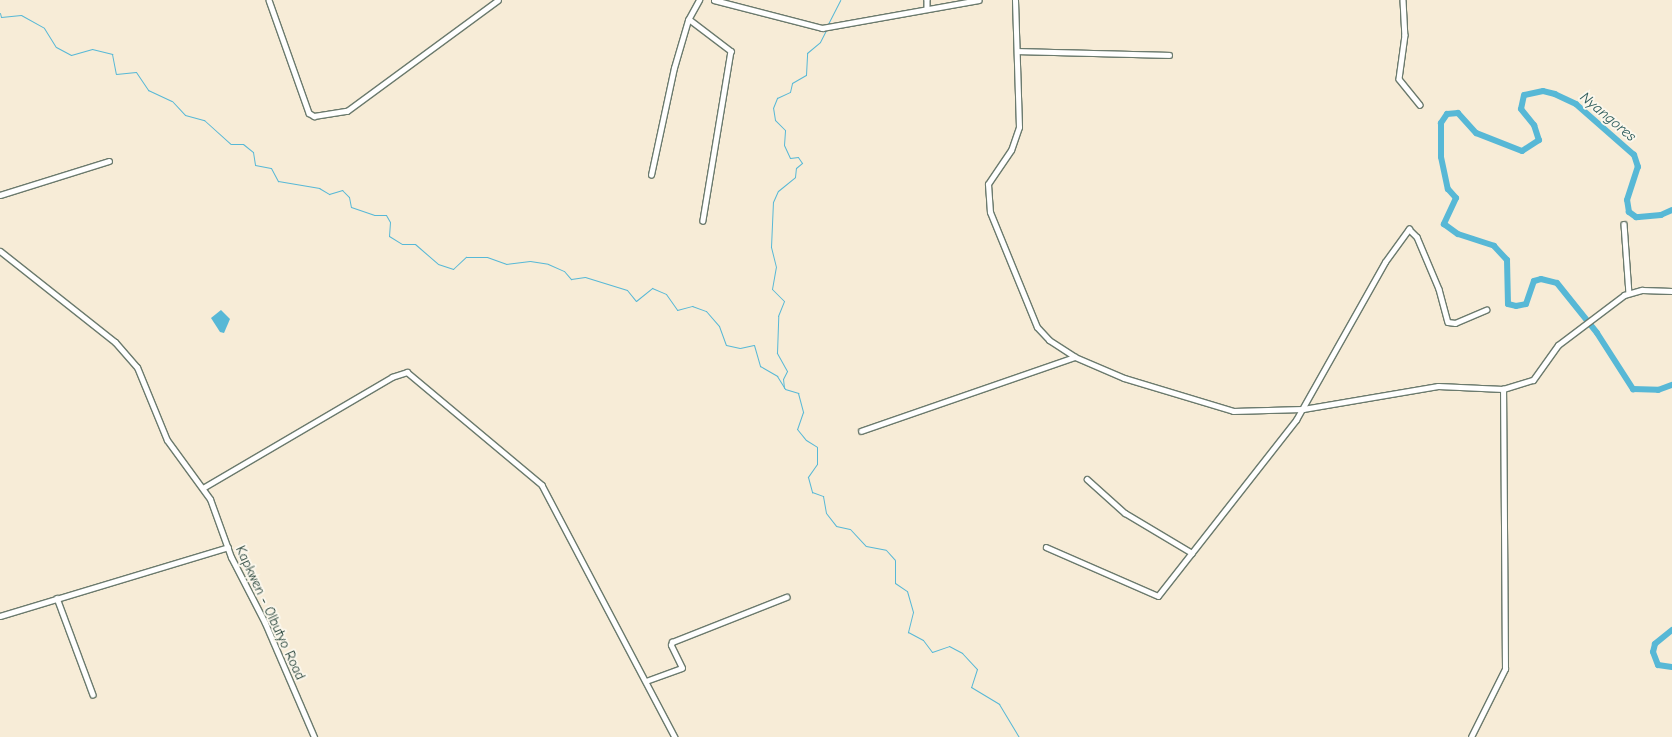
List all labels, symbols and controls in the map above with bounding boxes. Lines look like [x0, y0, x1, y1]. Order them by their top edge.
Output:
water label: Nyangores [1576, 88, 1640, 146]
street label: Kapkwen - Olbutyo Road [231, 543, 309, 683]

